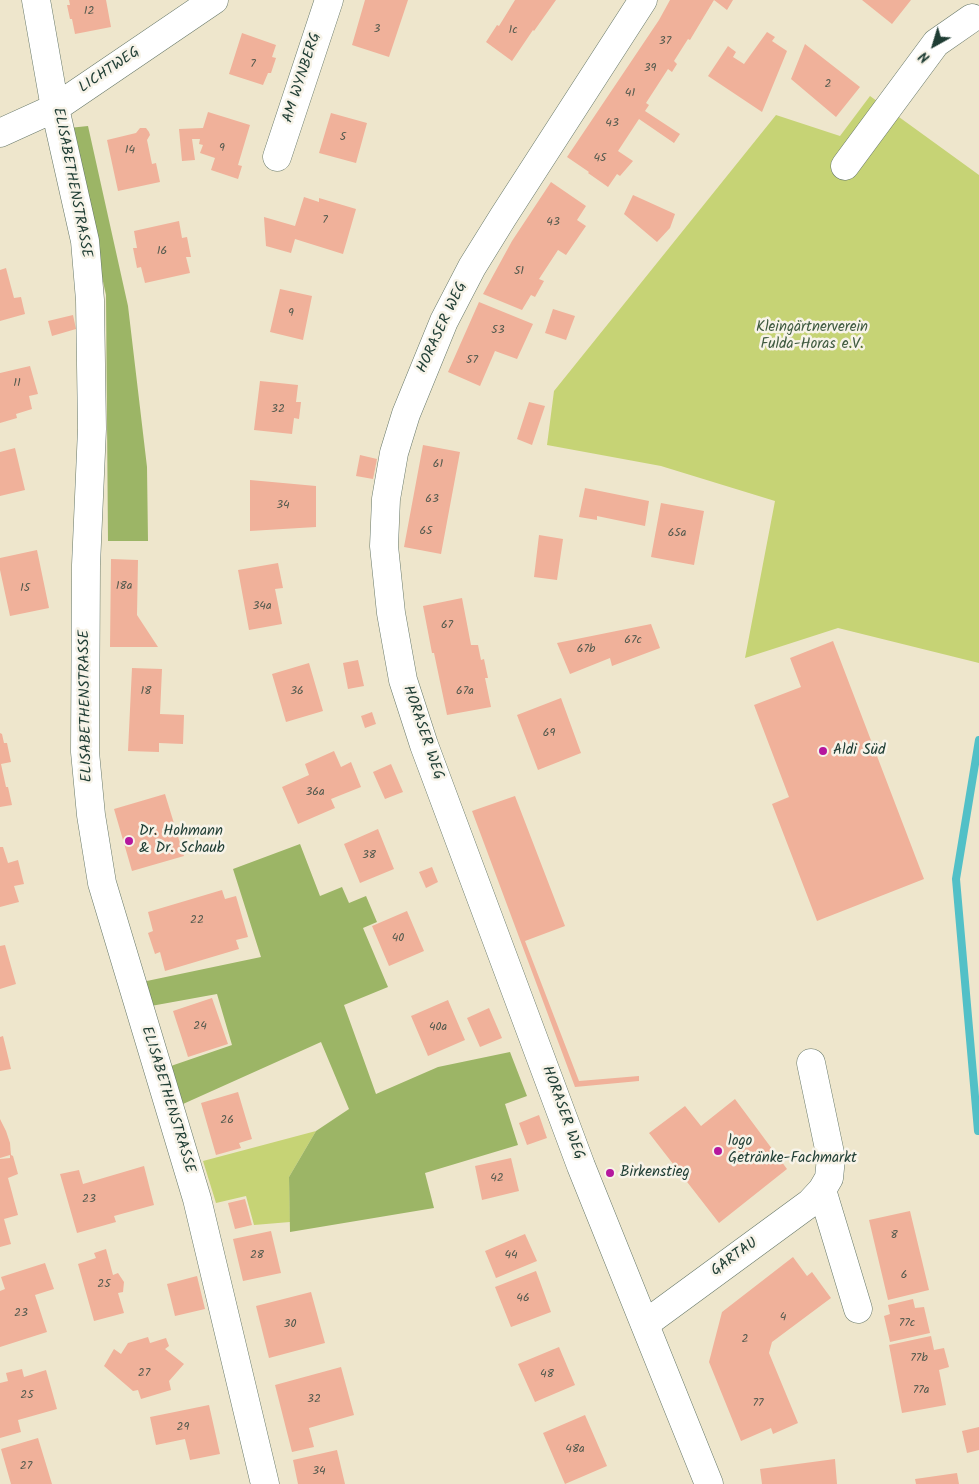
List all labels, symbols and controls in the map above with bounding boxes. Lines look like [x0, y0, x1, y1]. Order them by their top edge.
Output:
house number: 12 [84, 5, 94, 19]
north arrow [909, 20, 959, 70]
house number: 3 [374, 23, 380, 37]
house number: 1c [508, 24, 518, 38]
street label: AM WYNBERG [280, 31, 326, 125]
house number: 37 [659, 35, 671, 49]
street label: LICHTWEG [76, 44, 144, 98]
text: N [914, 45, 935, 68]
house number: 7 [250, 58, 256, 72]
house number: 39 [644, 62, 656, 76]
house number: 2 [825, 78, 831, 92]
house number: 41 [625, 87, 635, 101]
street label: ELISABETHENSTRASSE [48, 106, 94, 260]
house number: 43 [605, 117, 619, 131]
house number: 5 [340, 131, 346, 145]
house number: 9 [219, 142, 225, 156]
house number: 14 [125, 144, 135, 158]
house number: 45 [593, 152, 607, 166]
house number: 7 [322, 214, 328, 228]
house number: 43 [546, 216, 560, 230]
house number: 16 [157, 245, 167, 259]
house number: 51 [514, 265, 524, 279]
street label: HORASER WEG [414, 280, 472, 376]
house number: 9 [288, 307, 294, 321]
park label: Kleingärtnerverein Fulda-Horas e.V. [756, 319, 868, 354]
house number: 53 [491, 324, 505, 338]
house number: 57 [466, 354, 478, 368]
house number: 11 [13, 377, 21, 391]
house number: 32 [271, 403, 285, 417]
house number: 61 [433, 458, 443, 472]
house number: 63 [425, 493, 439, 507]
house number: 34 [276, 499, 290, 513]
house number: 65 [419, 525, 433, 539]
house number: 65a [668, 527, 686, 541]
house number: 18a [116, 580, 132, 594]
house number: 15 [20, 582, 30, 596]
house number: 34a [252, 600, 272, 614]
house number: 67 [441, 619, 453, 633]
street label: ELISABETHENSTRASSE [77, 630, 97, 782]
house number: 67c [624, 634, 642, 648]
house number: 67b [577, 643, 595, 657]
street label: HORASER WEG [397, 684, 447, 782]
house number: 18 [141, 685, 151, 699]
house number: 36 [290, 685, 304, 699]
house number: 67a [456, 685, 474, 699]
house number: 69 [543, 727, 555, 741]
place label: Aldi Süd [833, 742, 885, 760]
marker: Aldi Süd [817, 745, 829, 757]
house number: 36a [305, 786, 325, 800]
place label: Dr. Hohmann & Dr. Schaub [139, 823, 225, 858]
marker: Dr. Hohmann & Dr. Schaub [123, 835, 135, 847]
house number: 38 [362, 849, 376, 863]
house number: 22 [190, 914, 204, 928]
house number: 40 [392, 932, 404, 946]
house number: 24 [193, 1020, 207, 1034]
house number: 40a [429, 1021, 447, 1035]
street label: ELISABETHENSTRASSE [136, 1024, 198, 1176]
street label: HORASER WEG [537, 1064, 587, 1162]
house number: 26 [220, 1114, 234, 1128]
place label: logo Getränke-Fachmarkt [728, 1133, 857, 1168]
marker: logo Getränke-Fachmarkt [712, 1145, 724, 1157]
place label: Birkenstieg [620, 1164, 690, 1182]
marker: Birkenstieg [604, 1167, 616, 1179]
house number: 42 [490, 1172, 504, 1186]
house number: 23 [82, 1193, 96, 1207]
house number: 8 [890, 1229, 898, 1243]
street label: GARTAU [708, 1235, 762, 1281]
house number: 28 [250, 1249, 264, 1263]
house number: 44 [504, 1249, 518, 1263]
house number: 6 [901, 1269, 907, 1283]
house number: 25 [97, 1278, 111, 1292]
house number: 46 [516, 1292, 530, 1306]
house number: 23 [14, 1307, 28, 1321]
house number: 4 [780, 1311, 786, 1325]
house number: 77c [899, 1317, 915, 1331]
house number: 30 [284, 1318, 296, 1332]
house number: 2 [742, 1333, 748, 1347]
house number: 77b [910, 1352, 928, 1366]
house number: 27 [138, 1367, 150, 1381]
house number: 48 [540, 1368, 554, 1382]
house number: 77a [913, 1384, 929, 1398]
house number: 25 [20, 1389, 34, 1403]
house number: 32 [307, 1393, 321, 1407]
house number: 77 [752, 1397, 764, 1411]
house number: 29 [177, 1421, 189, 1435]
house number: 48a [565, 1443, 585, 1457]
house number: 27 [20, 1460, 32, 1474]
house number: 34 [312, 1465, 326, 1479]

